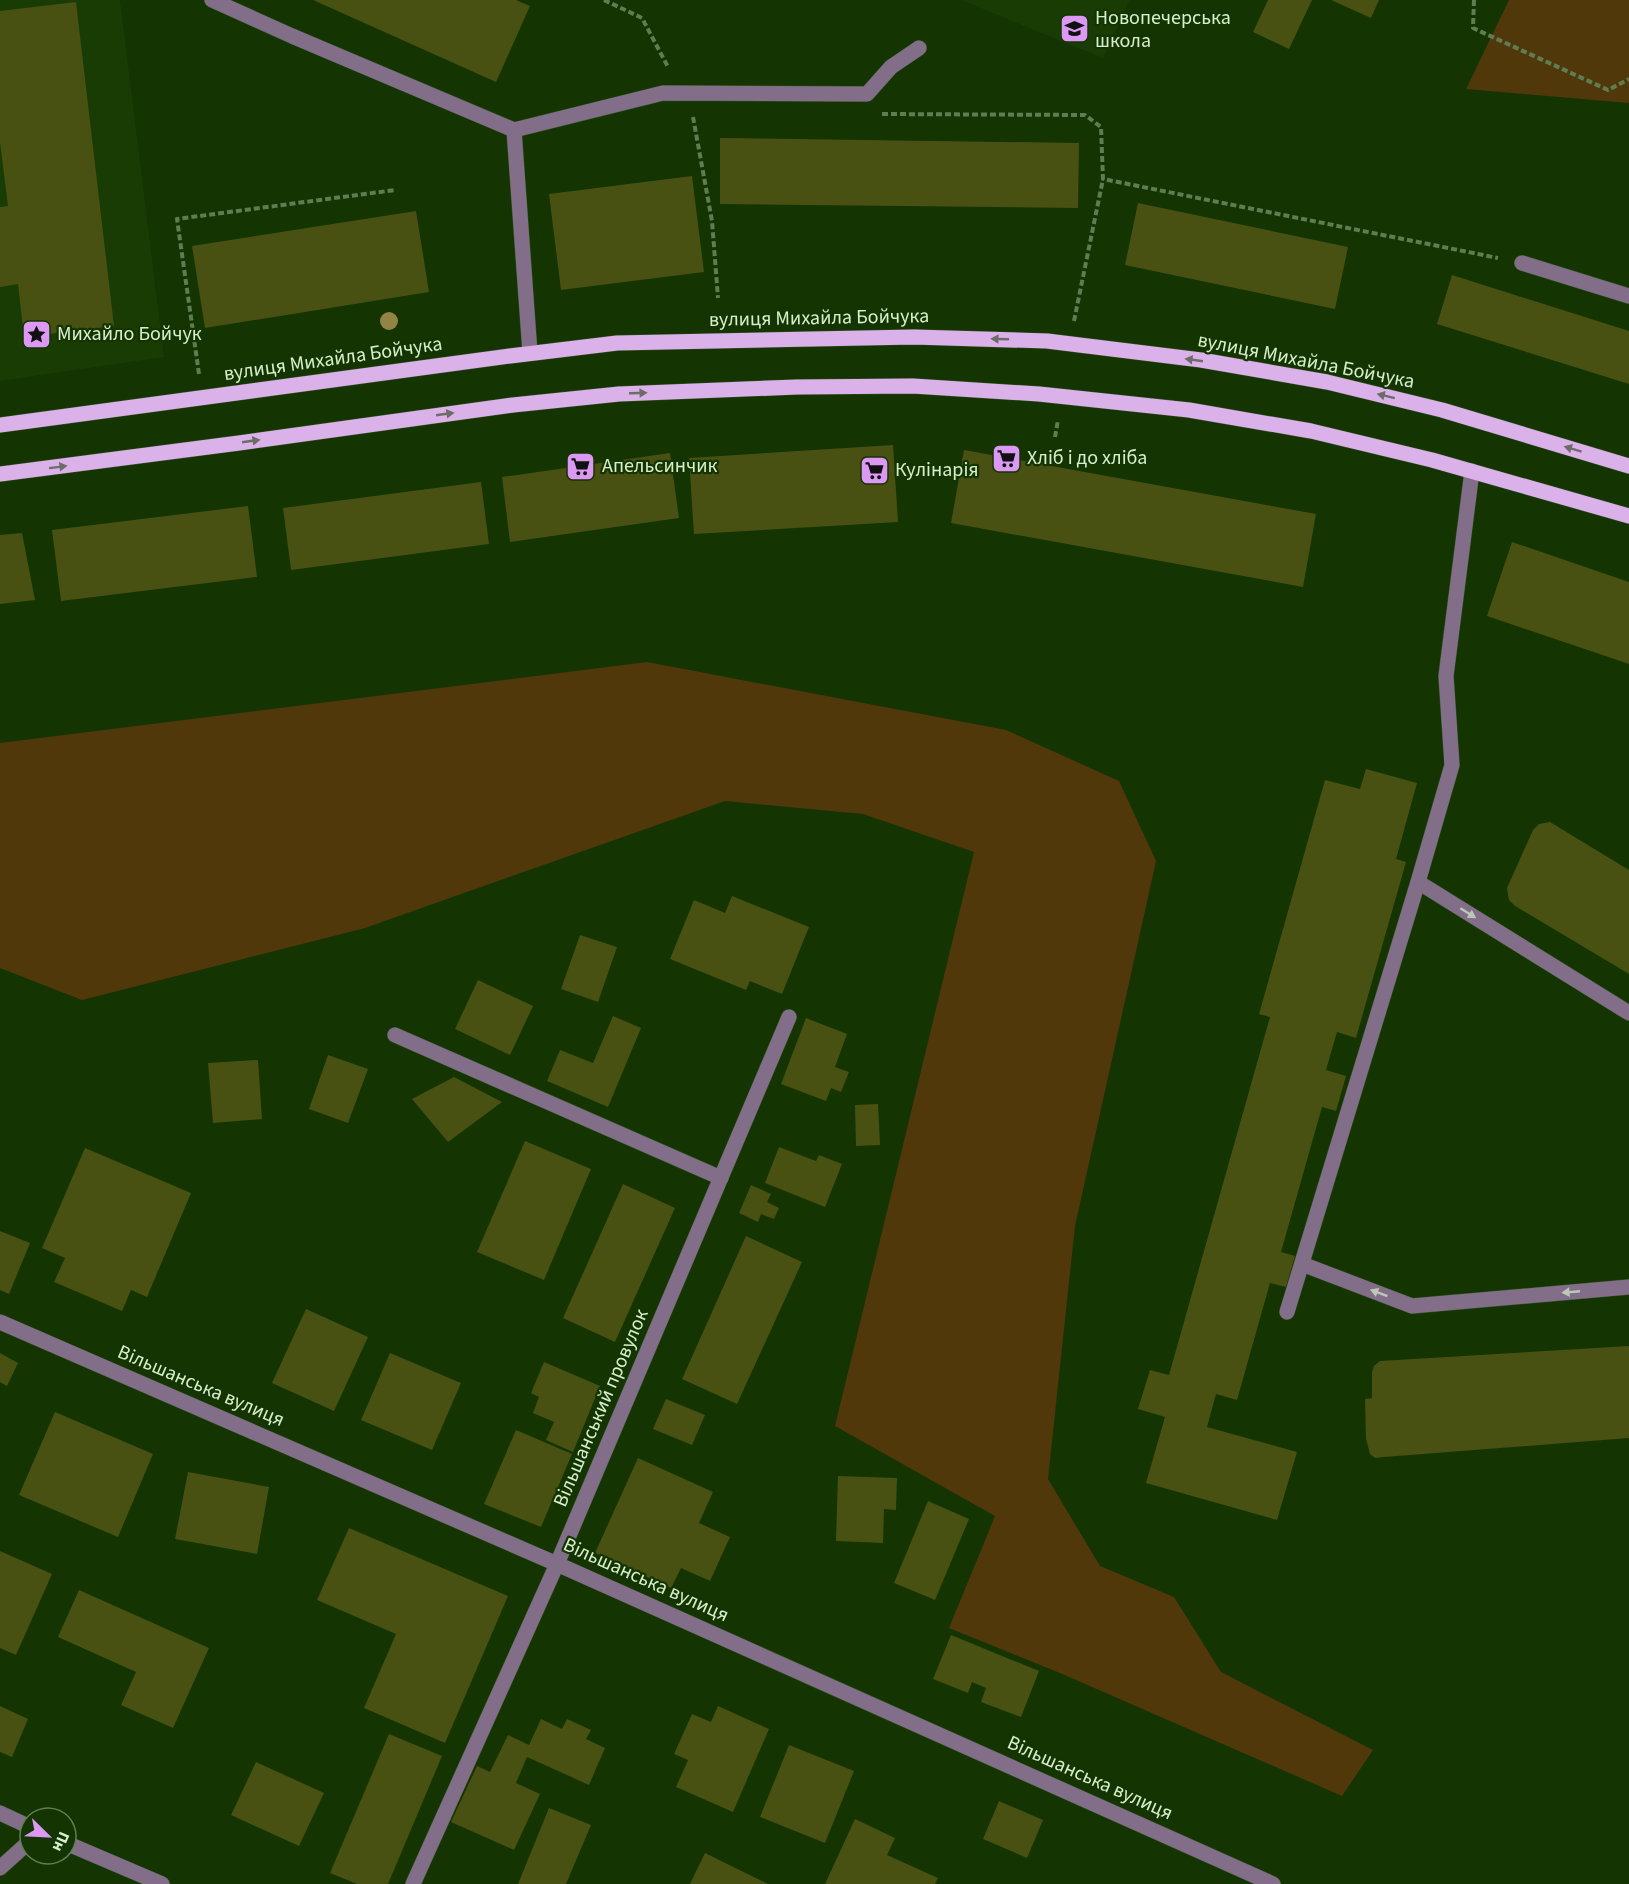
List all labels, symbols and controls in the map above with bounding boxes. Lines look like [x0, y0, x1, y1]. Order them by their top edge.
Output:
place label: Новопечерська школа [1095, 4, 1231, 55]
school or university icon: Новопечерська школа [1058, 13, 1090, 45]
street label: вулиця Михайла Бойчука [709, 302, 929, 334]
place icon: Михайло Бойчук [20, 318, 52, 350]
place label: Михайло Бойчук [57, 320, 202, 348]
street label: вулиця Михайла Бойчука [1195, 326, 1417, 396]
street label: вулиця Михайла Бойчука [222, 330, 444, 388]
one-way arrow [991, 335, 1010, 344]
one-way arrow [1185, 355, 1204, 364]
one-way arrow [629, 389, 648, 398]
one-way arrow [1376, 390, 1395, 400]
one-way arrow [435, 410, 454, 419]
one-way arrow [242, 437, 261, 446]
supermarket icon: Хліб і до хліба [990, 442, 1022, 474]
place label: Хліб і до хліба [1027, 444, 1147, 472]
one-way arrow [1564, 444, 1582, 453]
supermarket icon: Апельсинчик [565, 450, 597, 482]
place label: Апельсинчик [602, 452, 717, 480]
supermarket icon: Кулінарія [858, 454, 890, 486]
place label: Кулінарія [895, 456, 979, 484]
one-way arrow [49, 462, 68, 471]
one-way arrow [1460, 907, 1476, 918]
one-way arrow [1561, 1287, 1580, 1297]
one-way arrow [1370, 1288, 1388, 1298]
street label: Вільшанський провулок [547, 1305, 655, 1511]
street label: Вільшанська вулиця [113, 1338, 289, 1434]
street label: Вільшанська вулиця [559, 1531, 733, 1629]
street label: Вільшанська вулиця [1003, 1729, 1177, 1827]
north arrow [18, 1806, 78, 1866]
text: Пн [47, 1828, 75, 1855]

